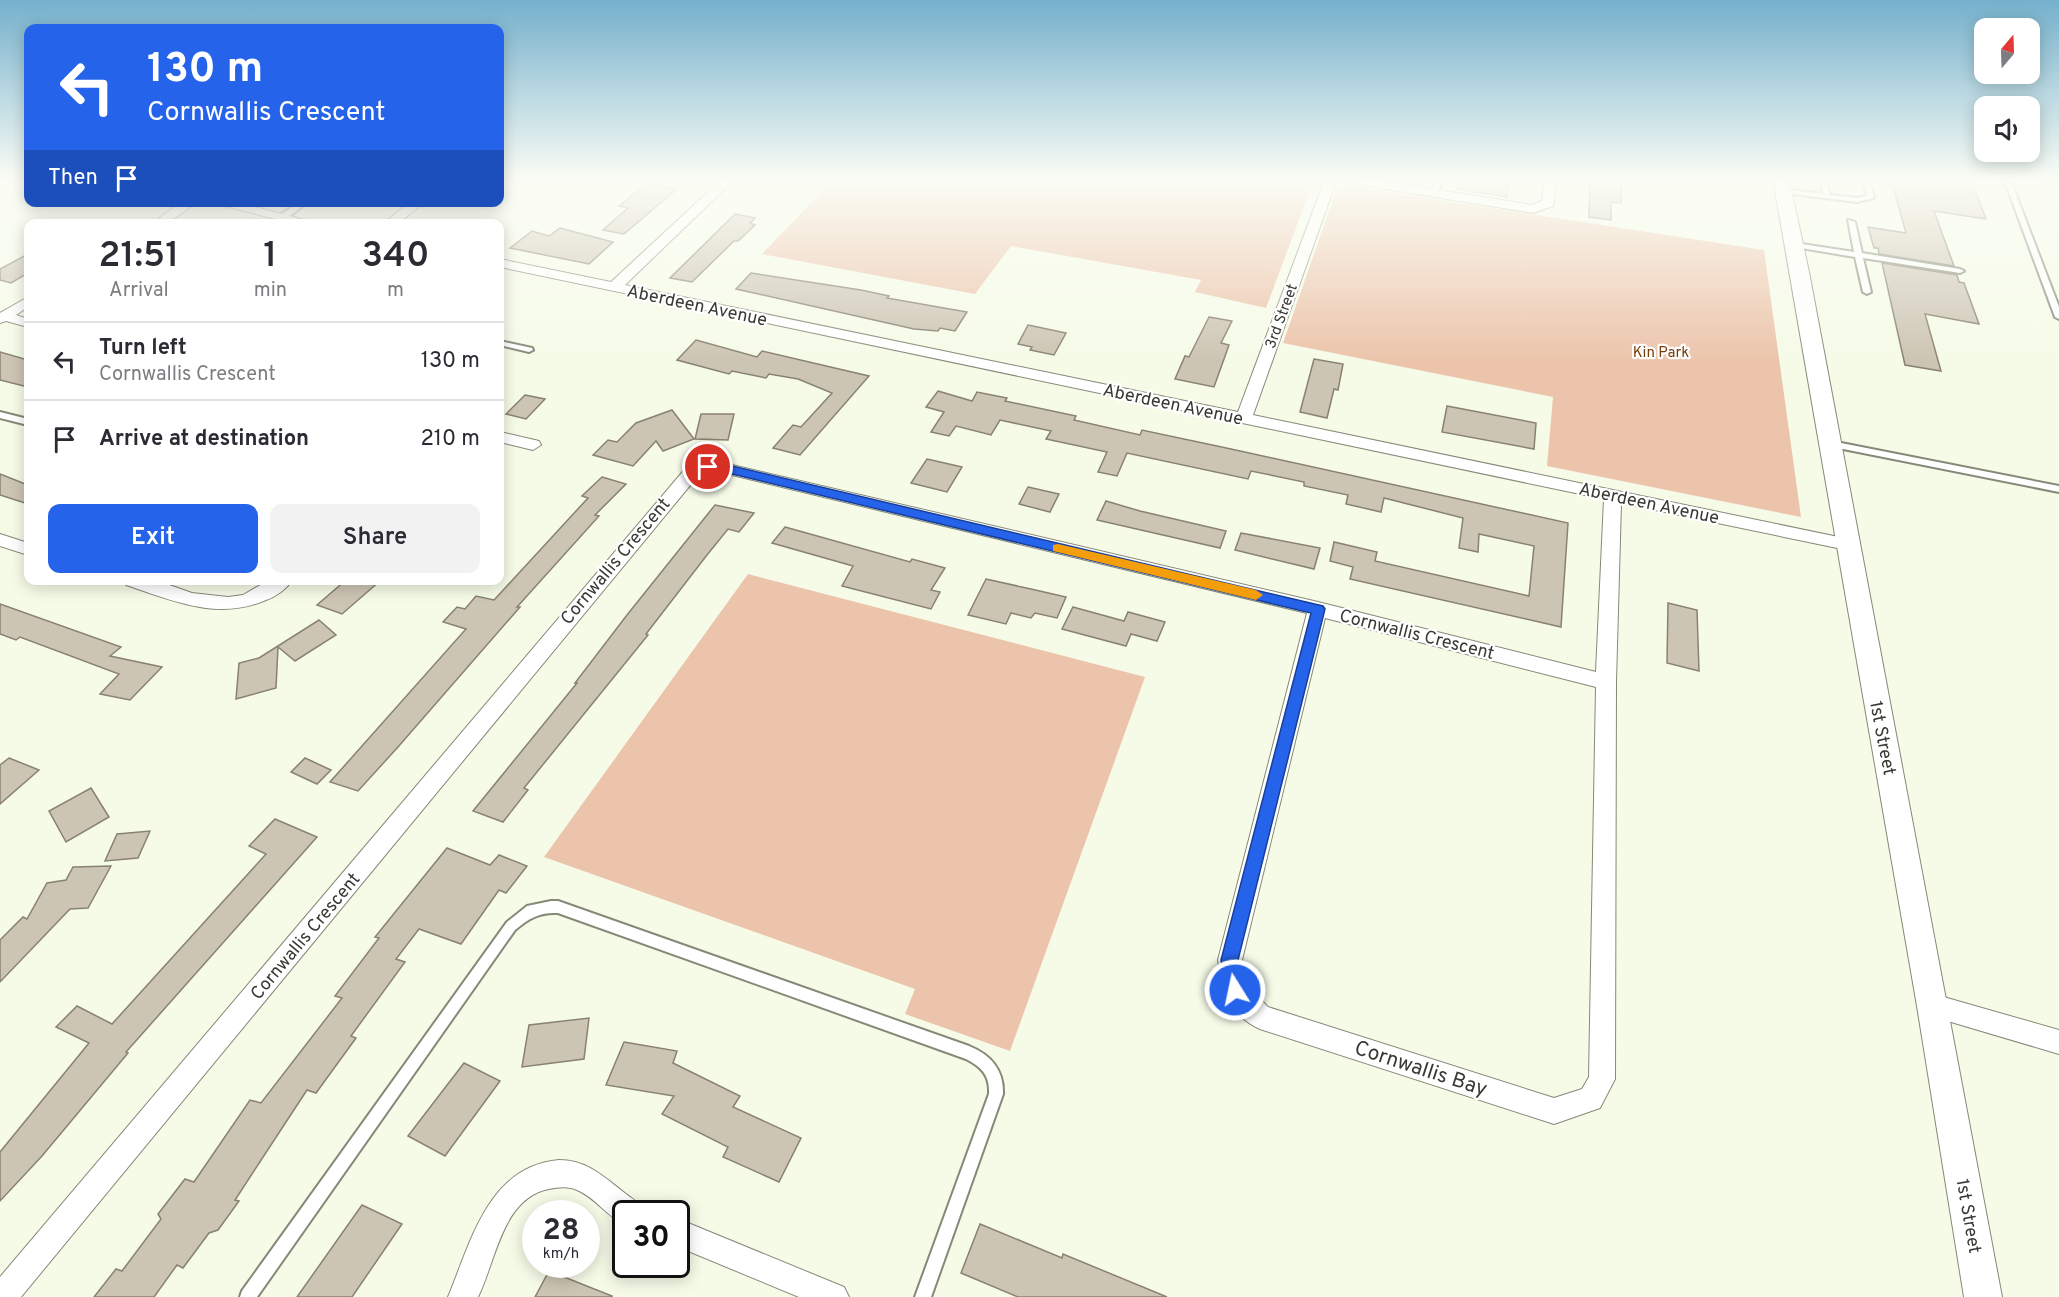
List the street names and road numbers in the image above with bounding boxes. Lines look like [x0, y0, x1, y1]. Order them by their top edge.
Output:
street label: Aberdeen Avenue [624, 280, 769, 333]
street label: 3rd Street [1262, 281, 1303, 352]
street label: Aberdeen Avenue [1100, 379, 1245, 432]
street label: Aberdeen Avenue [1576, 478, 1721, 531]
street label: Cornwallis Crescent [556, 494, 676, 630]
street label: Cornwallis Crescent [1337, 605, 1497, 666]
street label: 1st Street [1863, 699, 1900, 777]
street label: Cornwallis Crescent [246, 869, 366, 1005]
street label: Cornwallis Bay [1351, 1035, 1490, 1104]
street label: 1st Street [1950, 1177, 1985, 1255]

